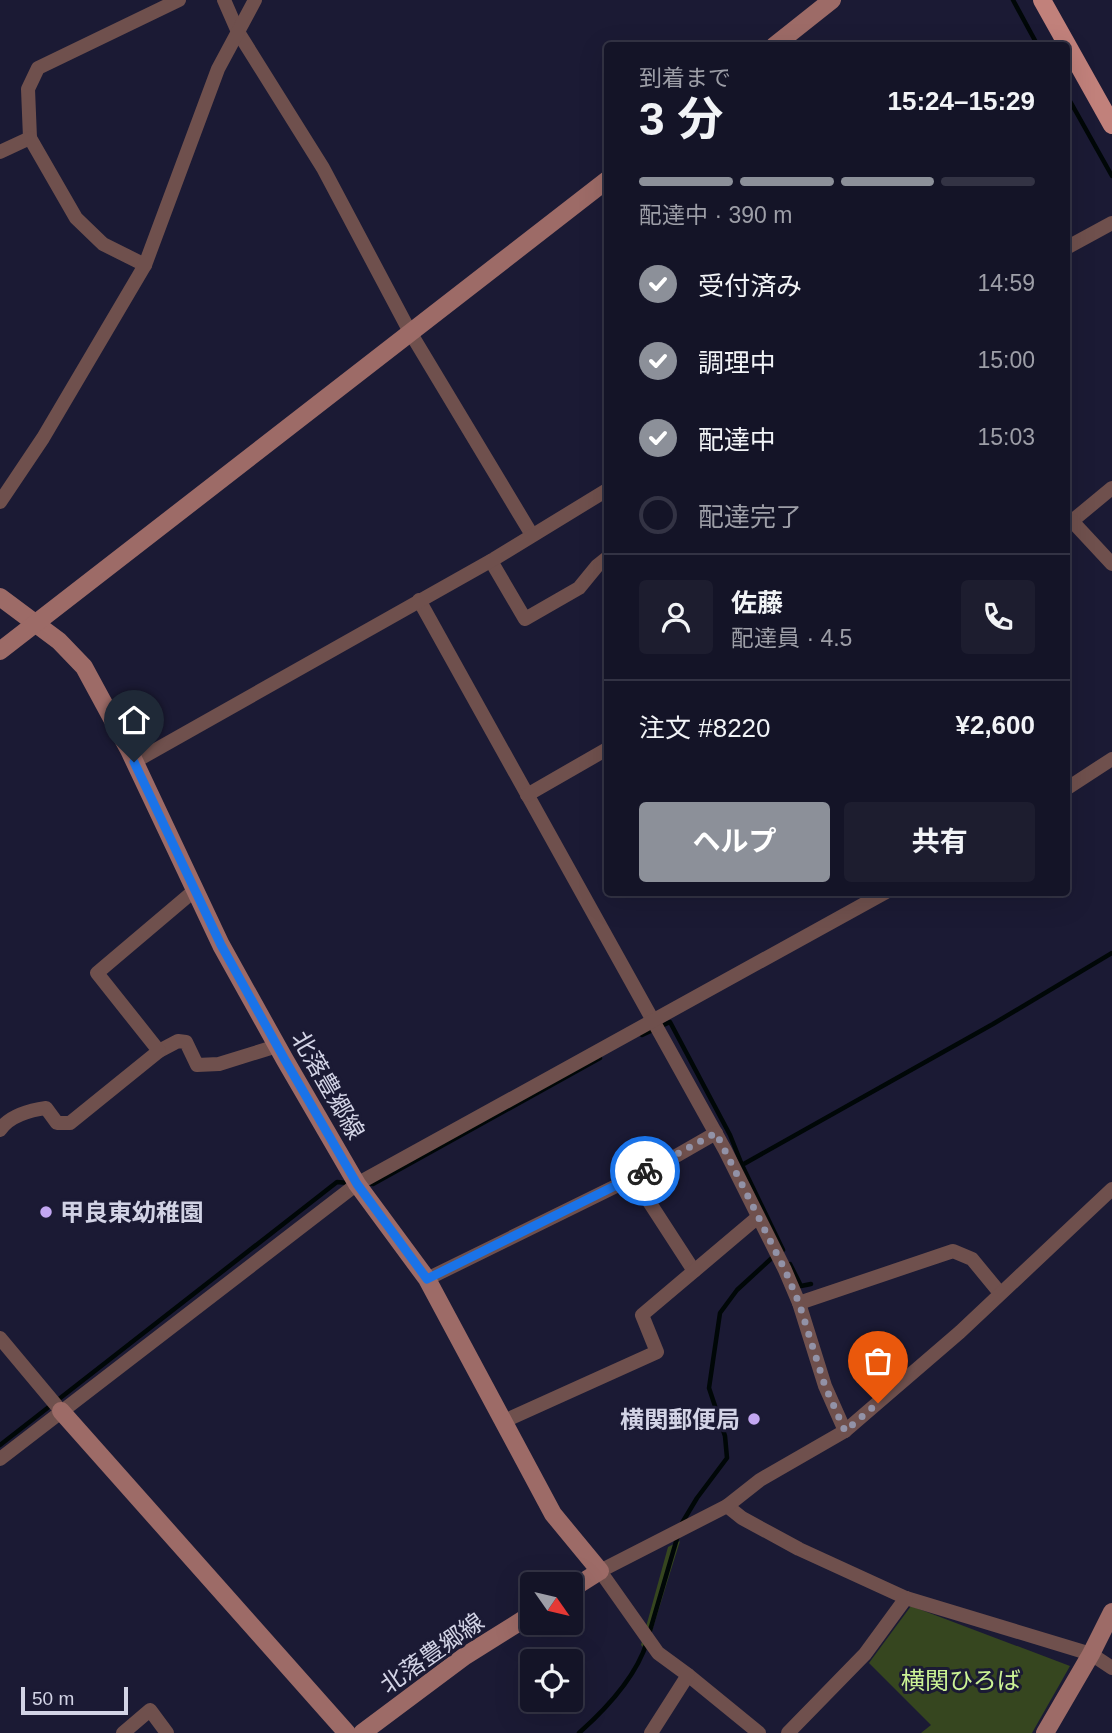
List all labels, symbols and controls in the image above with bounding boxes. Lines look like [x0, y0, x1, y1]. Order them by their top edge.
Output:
text: 到着まで [639, 65, 731, 91]
text: 15:24–15:29 [888, 86, 1035, 116]
text: 3 分 [639, 93, 723, 145]
text: 配達中 · 390 m [639, 202, 792, 228]
icon: check [639, 265, 677, 303]
text: 14:59 [977, 270, 1035, 296]
text: 受付済み [698, 271, 802, 301]
icon: check [639, 342, 677, 380]
text: 15:00 [977, 347, 1035, 373]
text: 調理中 [698, 348, 776, 378]
icon: check [639, 419, 677, 457]
text: 15:03 [977, 424, 1035, 450]
text: 配達中 [698, 425, 776, 455]
text: 配達完了 [698, 502, 802, 532]
button: person [639, 580, 713, 654]
button: phone [961, 580, 1035, 654]
text: 佐藤 [731, 588, 783, 618]
text: 配達員 · 4.5 [731, 625, 852, 651]
pin [104, 690, 164, 762]
icon: home [115, 701, 153, 739]
text: ¥2,600 [955, 710, 1035, 740]
text: 注文 #8220 [639, 713, 771, 743]
button: ヘルプ [639, 802, 830, 882]
button: 共有 [844, 802, 1035, 882]
street label: 北落豊郷線 [286, 1026, 370, 1144]
courier [610, 1136, 680, 1206]
icon: bike [626, 1152, 664, 1190]
place label: 甲良東幼稚園 [60, 1199, 204, 1226]
marker: 甲良東幼稚園 [38, 1204, 54, 1220]
pin [848, 1331, 908, 1403]
icon: bag [859, 1342, 897, 1380]
place label: 横関郵便局 [620, 1406, 740, 1433]
marker: 横関郵便局 [746, 1411, 762, 1427]
north arrow [520, 1572, 583, 1634]
map controls [520, 1572, 583, 1712]
street label: 北落豊郷線 [375, 1608, 489, 1698]
button: locate [520, 1649, 583, 1712]
park label: 横関ひろば [901, 1667, 1021, 1694]
scale bar [21, 1684, 128, 1716]
text: 50 m [32, 1688, 74, 1709]

